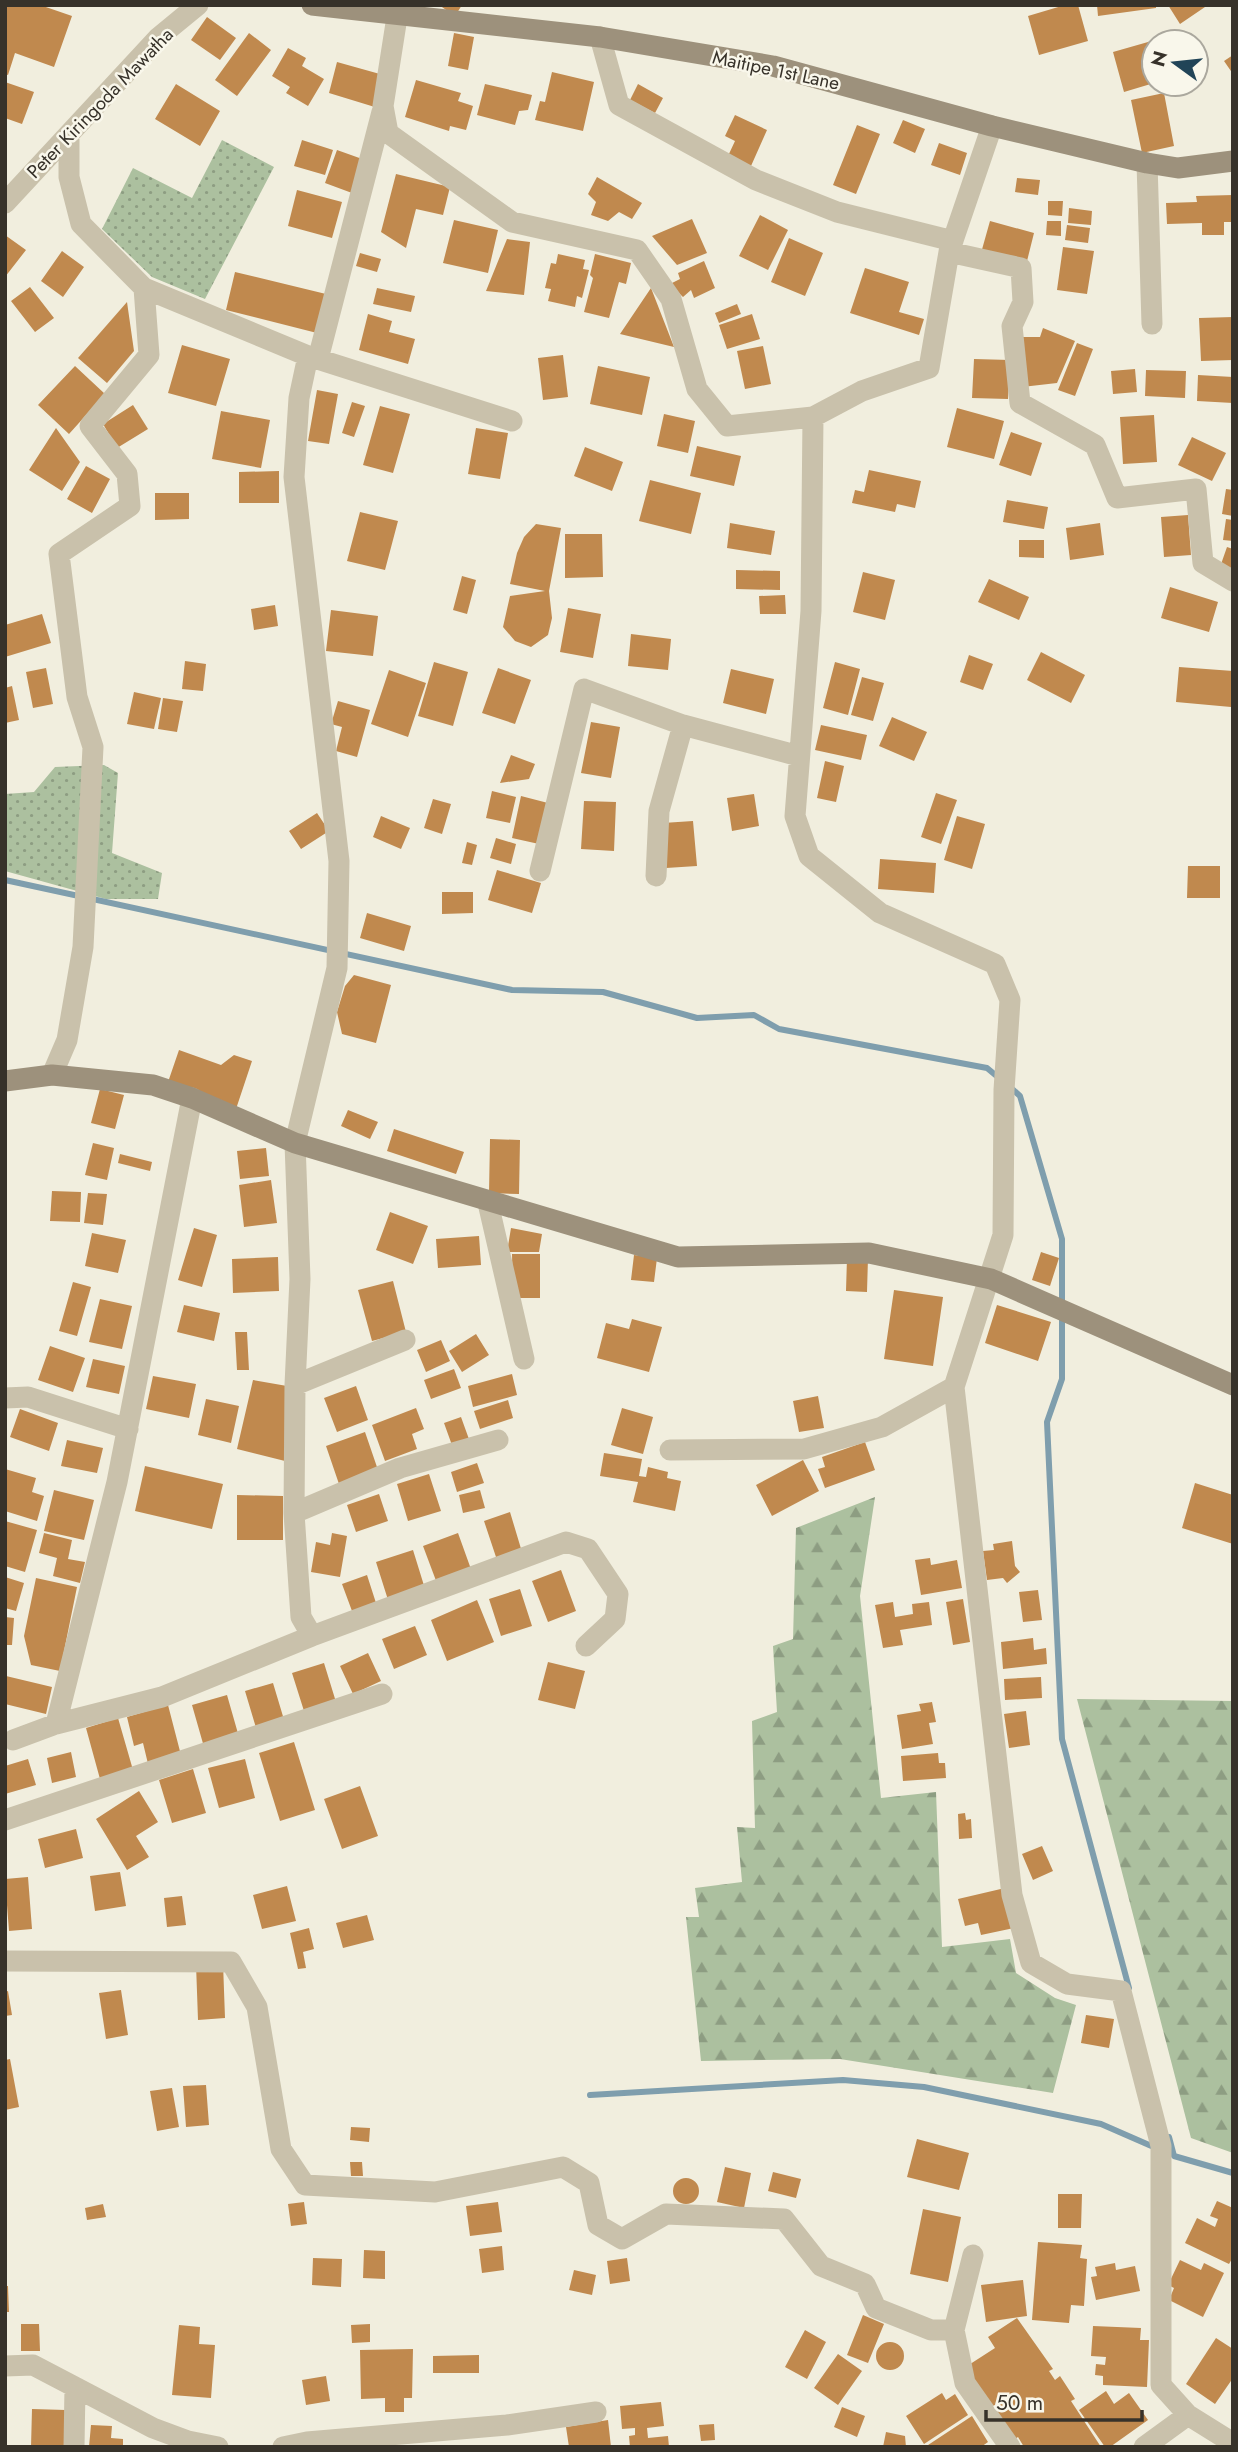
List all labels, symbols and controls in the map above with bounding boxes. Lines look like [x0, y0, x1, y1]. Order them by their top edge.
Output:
street label: Peter Kiringoda Mawatha [21, 22, 179, 184]
north arrow [1140, 28, 1210, 98]
street label: Maitipe 1st Lane [710, 43, 842, 97]
text: N [1144, 48, 1174, 70]
scale bar [986, 2378, 1142, 2422]
text: 50 m [996, 2388, 1043, 2418]

